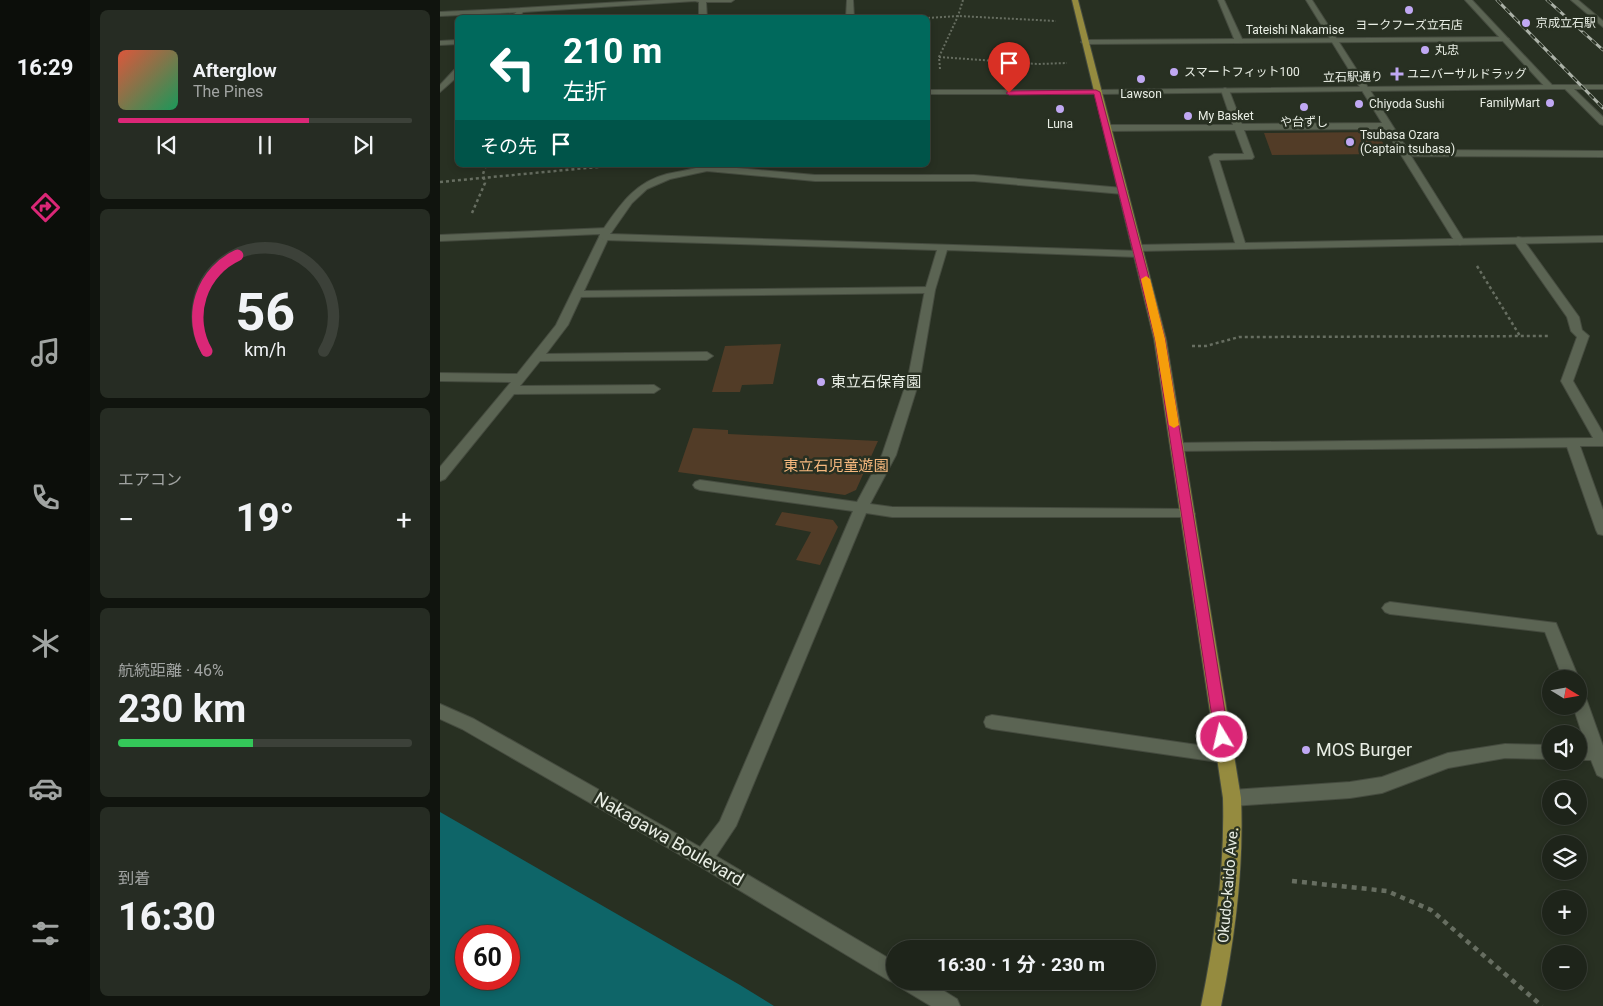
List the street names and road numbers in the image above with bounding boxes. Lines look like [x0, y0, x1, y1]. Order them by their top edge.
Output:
street label: Tateishi Nakamise [1246, 23, 1344, 37]
street label: 立石駅通り [1323, 69, 1383, 85]
street label: Nakagawa Boulevard [591, 787, 748, 890]
street label: Okudo-kaido Ave. [1214, 826, 1242, 944]

